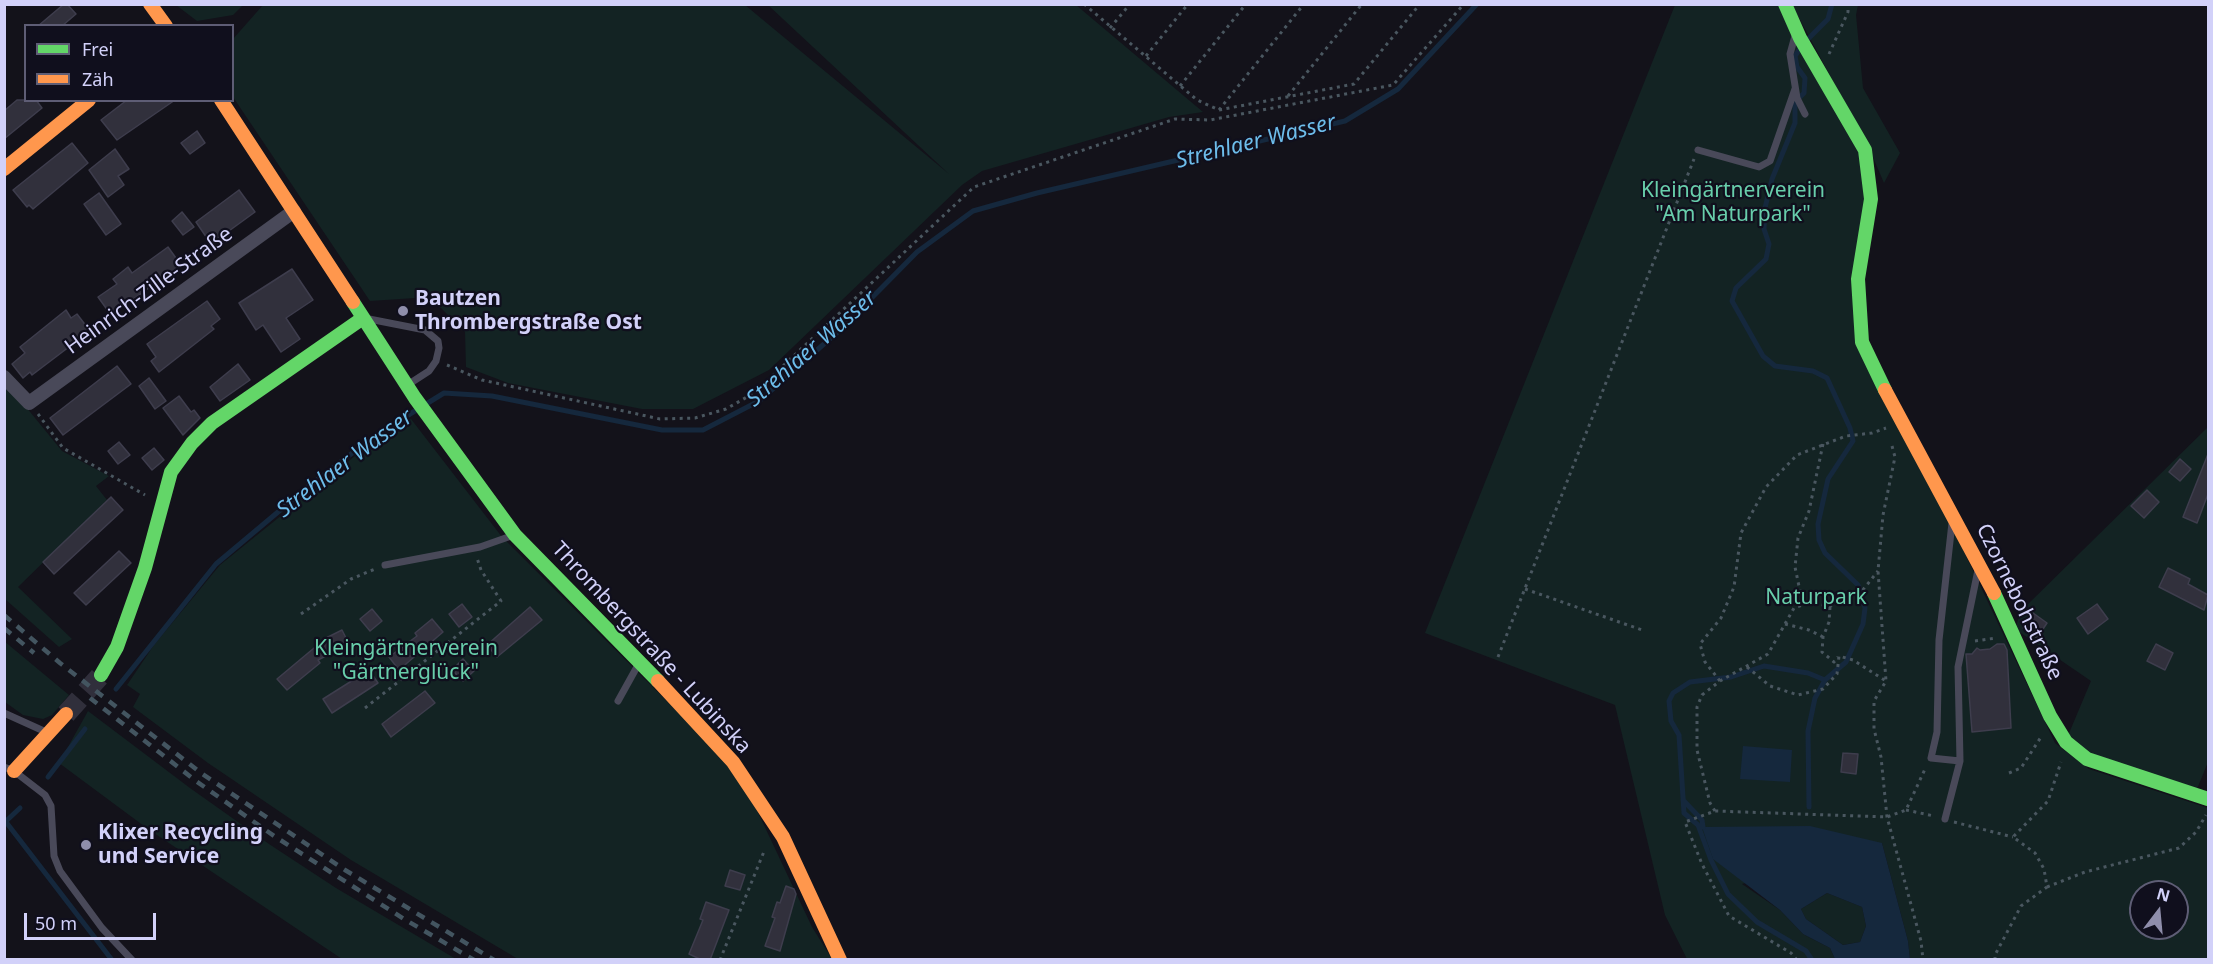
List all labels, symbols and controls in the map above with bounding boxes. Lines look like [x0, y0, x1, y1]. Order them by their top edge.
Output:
legend [24, 24, 234, 102]
text: Frei [82, 37, 113, 61]
text: Zäh [82, 67, 114, 91]
water label: Strehlaer Wasser [1173, 109, 1339, 175]
park label: Kleingärtnerverein "Am Naturpark" [1641, 178, 1825, 228]
street label: Heinrich-Zille-Straße [60, 222, 238, 360]
water label: Strehlaer Wasser [742, 285, 882, 413]
place label: Bautzen Thrombergstraße Ost [415, 286, 642, 336]
marker: Bautzen Thrombergstraße Ost [396, 304, 410, 318]
water label: Strehlaer Wasser [272, 404, 418, 524]
street label: Czornebohstraße [1970, 520, 2068, 684]
street label: Thrombergstraße - Lubinska [546, 537, 756, 759]
park label: Naturpark [1765, 585, 1867, 611]
park label: Kleingärtnerverein "Gärtnerglück" [314, 636, 498, 686]
place label: Klixer Recycling und Service [98, 820, 263, 870]
marker: Klixer Recycling und Service [79, 838, 93, 852]
north arrow [2129, 880, 2189, 940]
text: N [2154, 882, 2173, 907]
scale bar [27, 901, 159, 939]
text: 50 m [35, 911, 77, 935]

